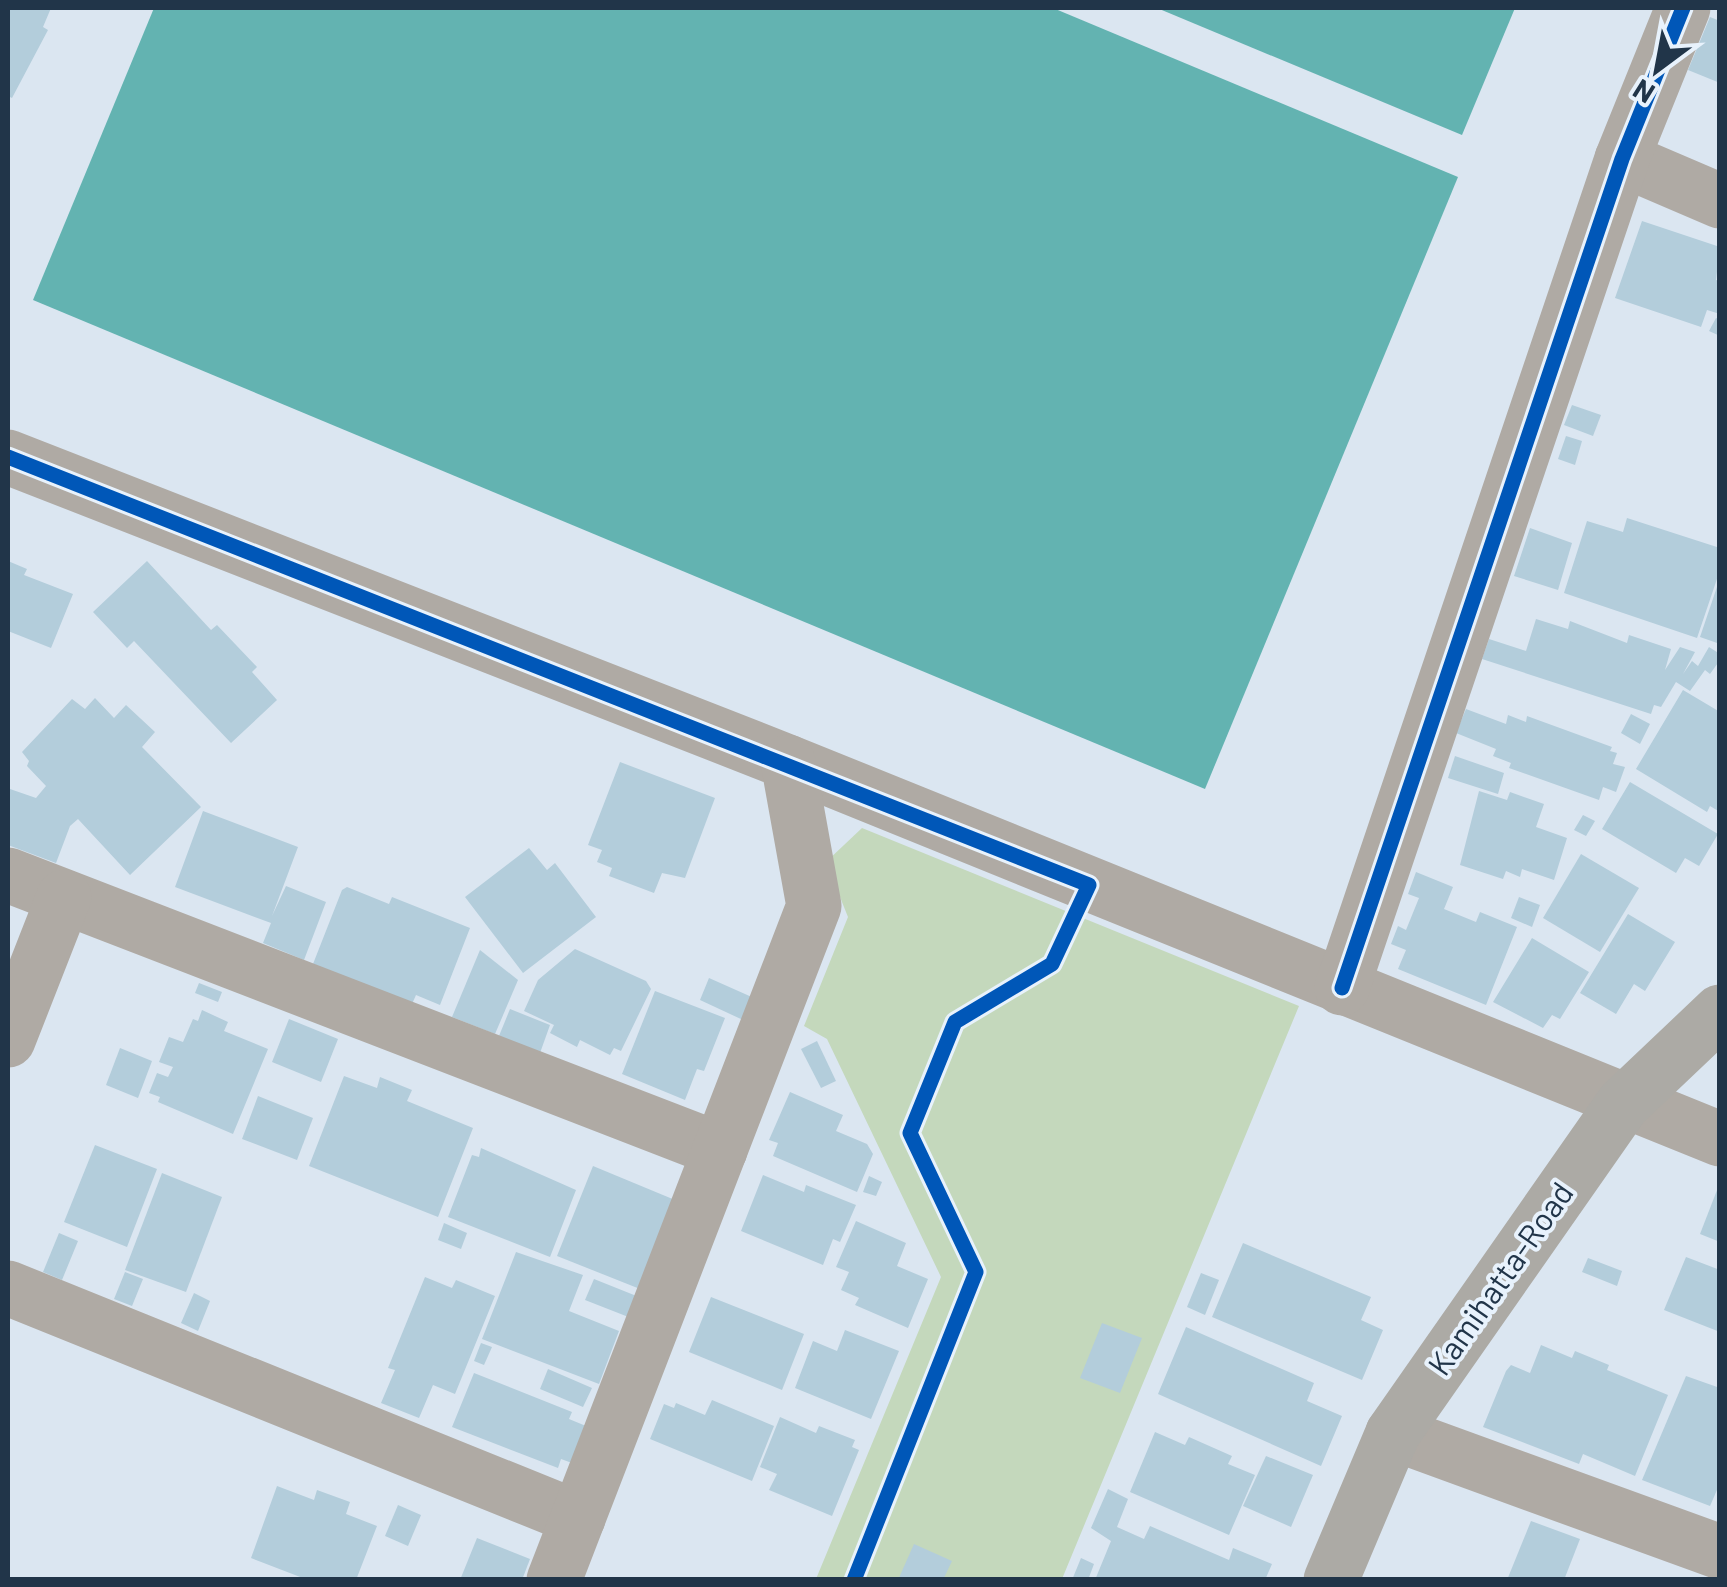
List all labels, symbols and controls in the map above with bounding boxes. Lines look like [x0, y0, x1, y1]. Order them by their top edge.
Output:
north arrow [1607, 20, 1707, 120]
text: N [1626, 73, 1660, 111]
street label: Kamihatta-Road [1419, 1174, 1580, 1382]

